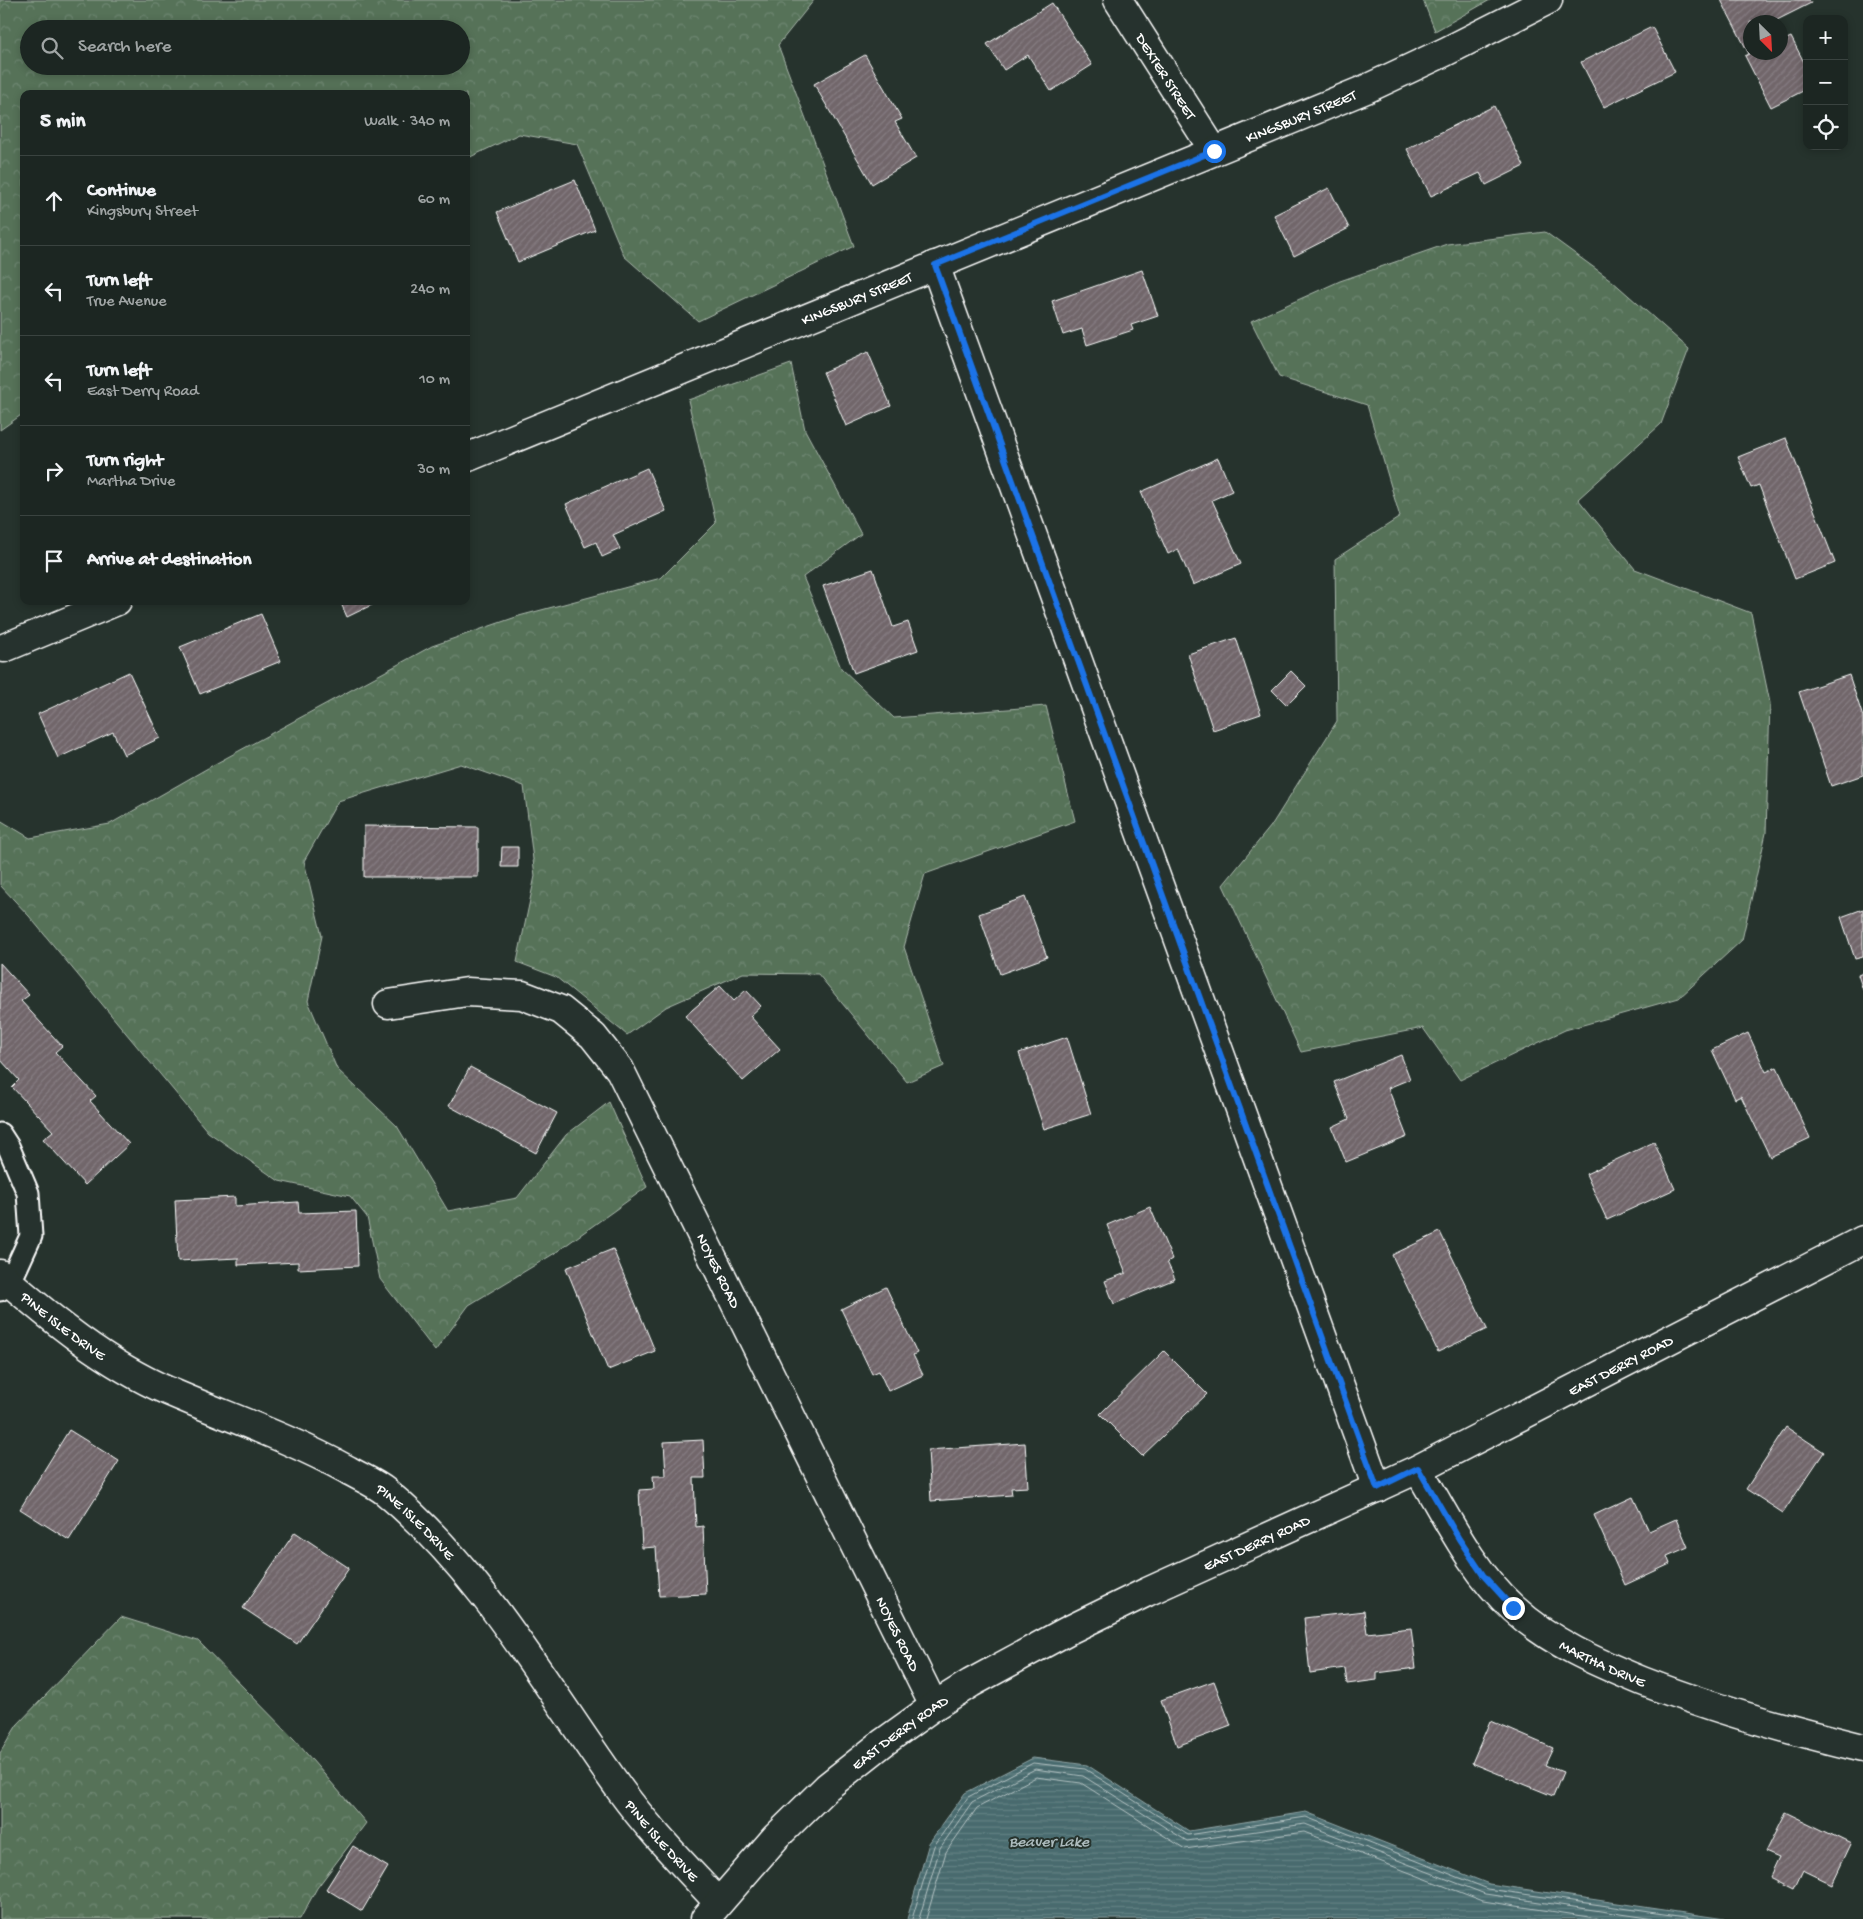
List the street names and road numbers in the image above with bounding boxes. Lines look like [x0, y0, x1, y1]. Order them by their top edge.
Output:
street label: DEXTER STREET [1130, 30, 1199, 125]
street label: KINGSBURY STREET [1243, 87, 1360, 148]
street label: KINGSBURY STREET [799, 269, 916, 330]
street label: NOYES ROAD [691, 1231, 743, 1312]
street label: PINE ISLE DRIVE [15, 1288, 109, 1366]
street label: EAST DERRY ROAD [1566, 1332, 1677, 1401]
street label: PINE ISLE DRIVE [371, 1480, 458, 1565]
street label: EAST DERRY ROAD [1201, 1512, 1314, 1576]
street label: NOYES ROAD [870, 1594, 923, 1675]
street label: MARTHA DRIVE [1556, 1637, 1648, 1693]
street label: EAST DERRY ROAD [849, 1692, 952, 1775]
street label: PINE ISLE DRIVE [619, 1796, 702, 1887]

